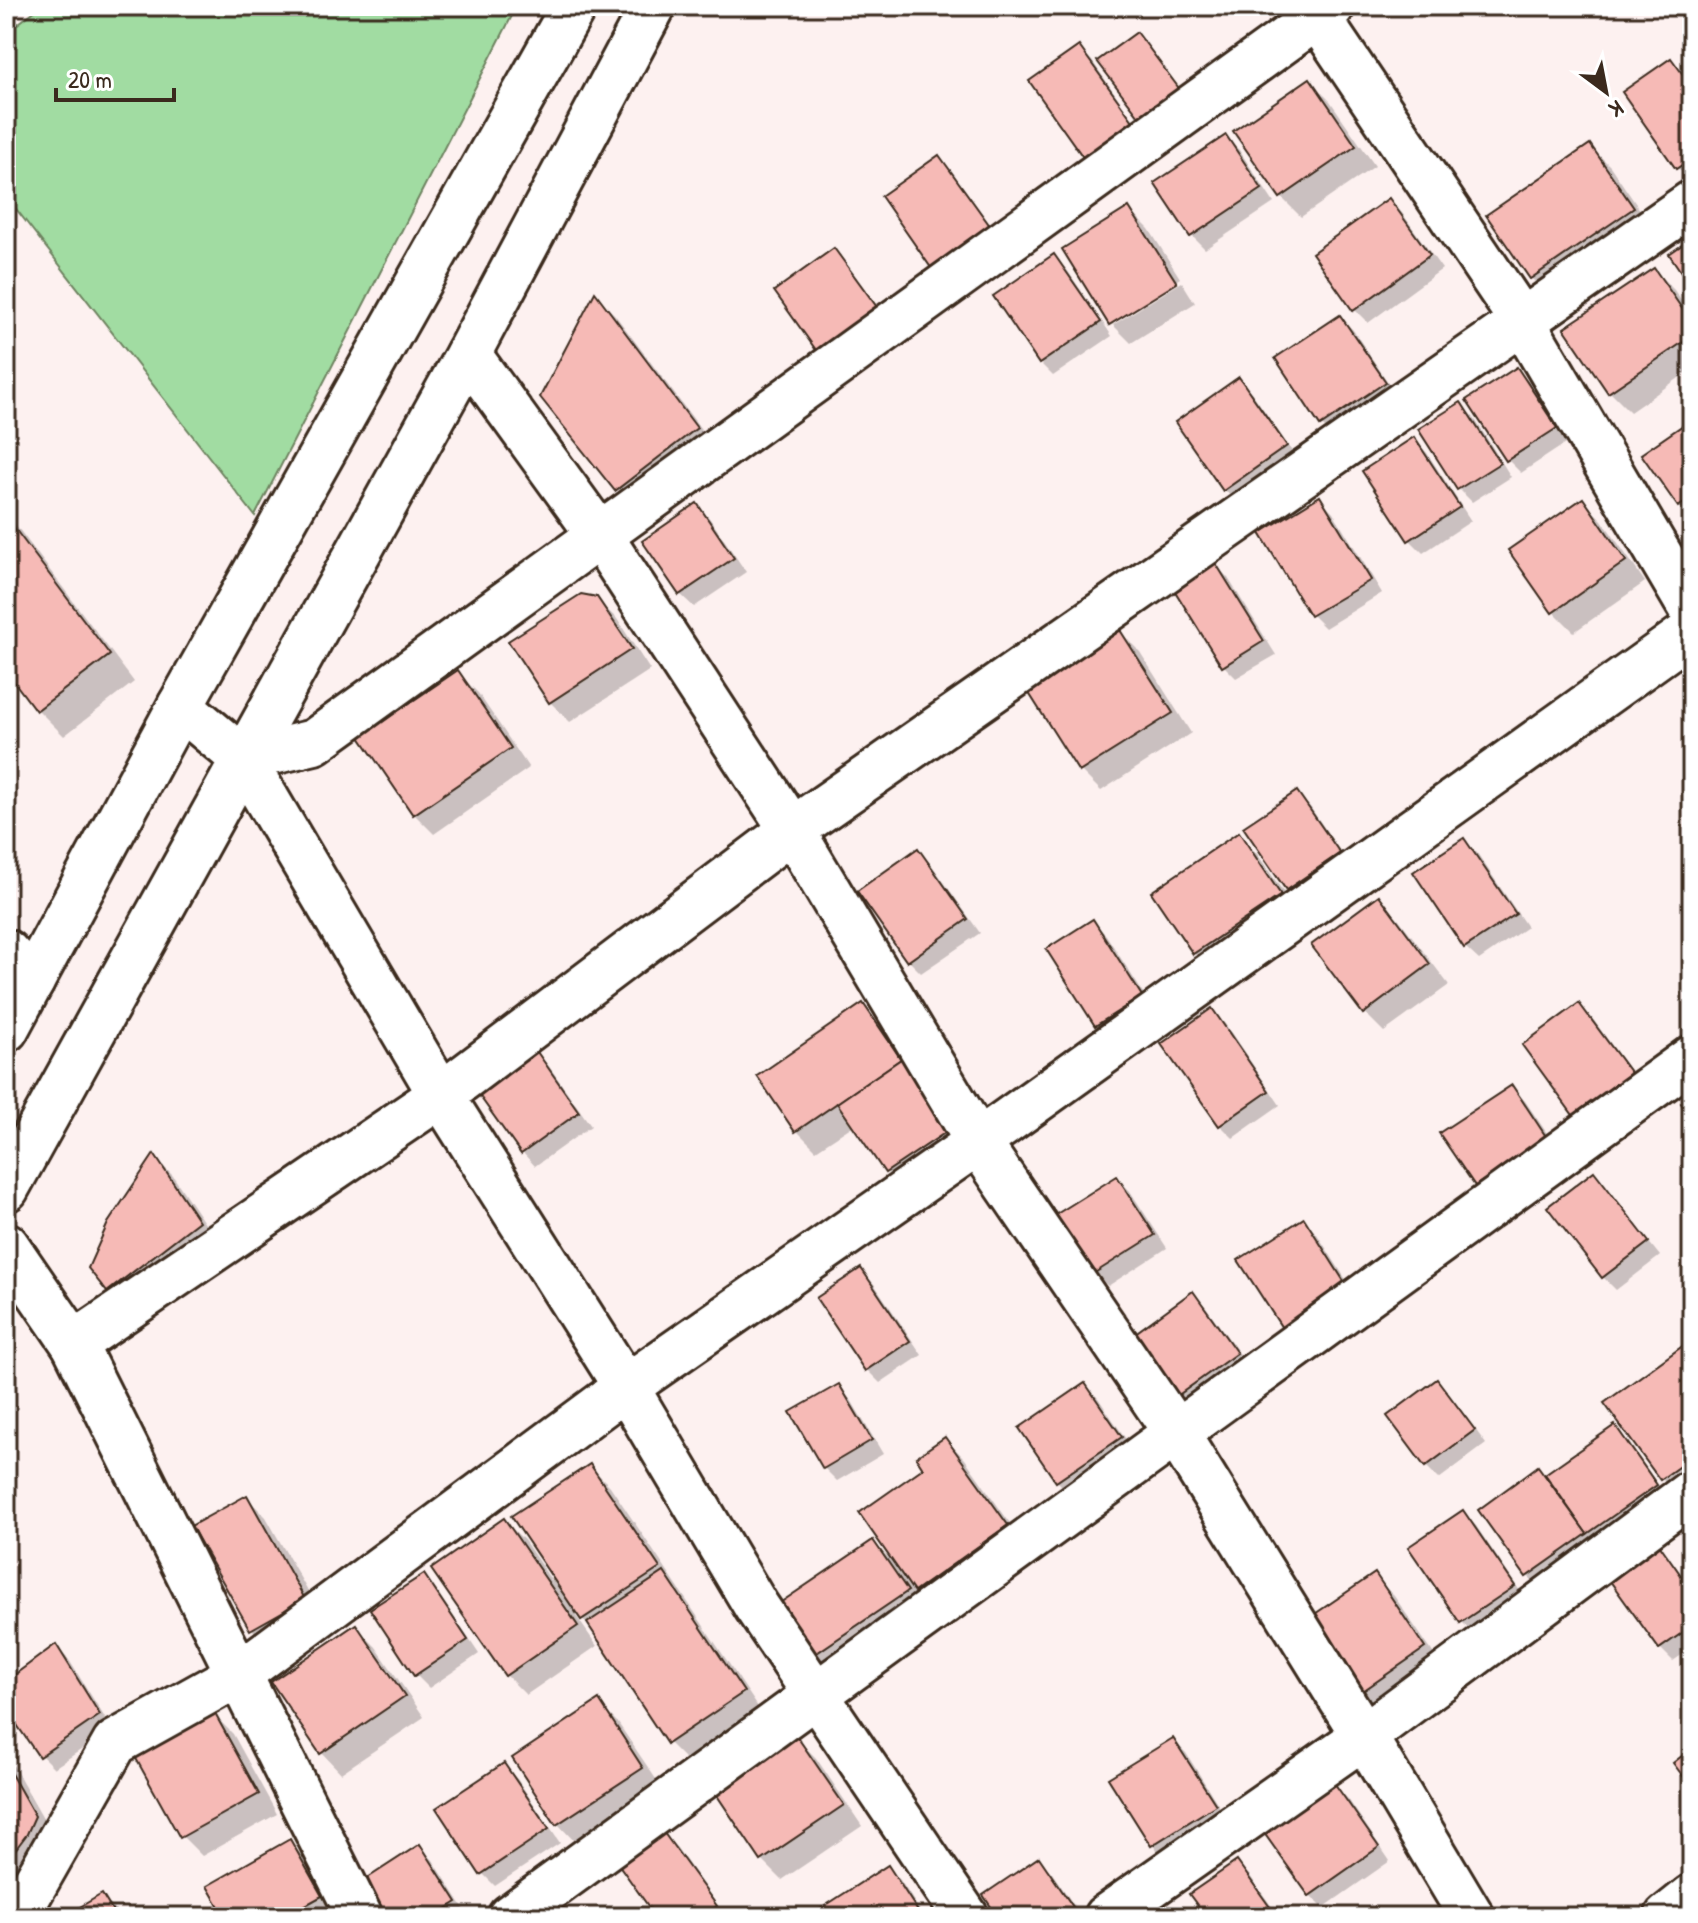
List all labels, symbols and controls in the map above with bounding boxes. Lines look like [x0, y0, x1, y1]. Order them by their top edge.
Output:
scale bar [56, 52, 174, 102]
north arrow [1566, 52, 1646, 132]
text: 20 m [68, 63, 112, 95]
text: K [1603, 93, 1629, 125]

